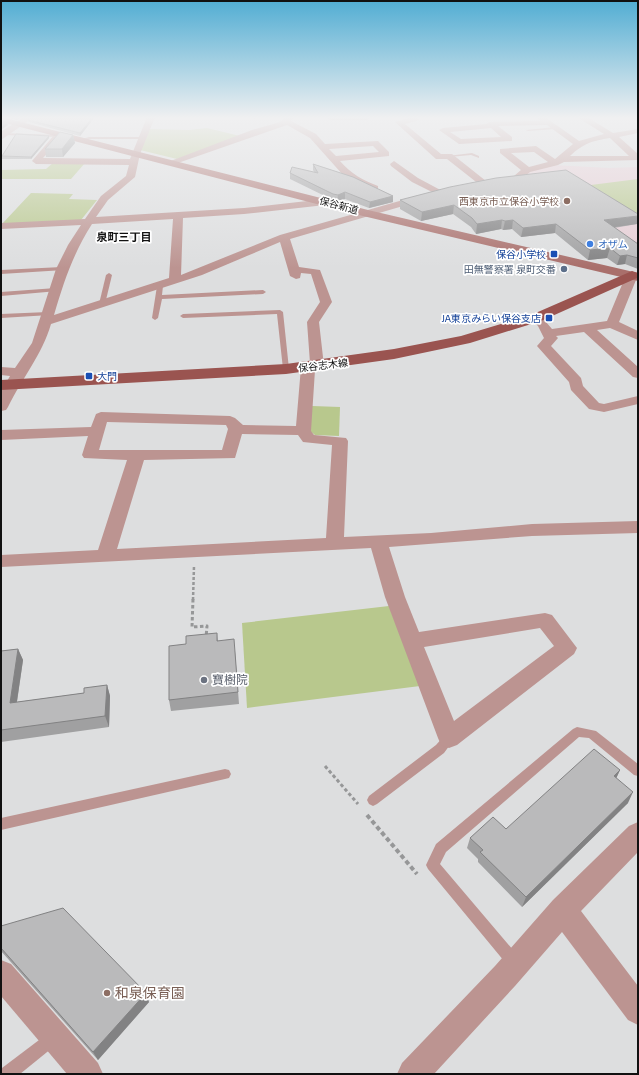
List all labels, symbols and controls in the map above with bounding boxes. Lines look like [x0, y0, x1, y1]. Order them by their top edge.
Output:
street label: 保谷新道 [318, 194, 360, 216]
place label: 西東京市立保谷小学校 [459, 195, 559, 207]
marker: 西東京市立保谷小学校 [562, 196, 572, 206]
district label: 泉町三丁目 [97, 230, 152, 243]
place label: オザム [598, 238, 628, 250]
marker: オザム [585, 239, 595, 249]
place label: 保谷小学校 [496, 248, 546, 260]
marker: 保谷小学校 [549, 249, 559, 259]
place label: 田無警察署 泉町交番 [464, 263, 556, 275]
marker: 田無警察署 泉町交番 [559, 264, 569, 274]
place label: JA東京みらい保谷支店 [441, 312, 541, 324]
marker: JA東京みらい保谷支店 [544, 313, 554, 323]
street label: 保谷志木線 [297, 356, 349, 374]
place label: 大門 [97, 370, 117, 382]
marker: 大門 [84, 371, 94, 381]
place label: 寶樹院 [212, 672, 248, 686]
marker: 寶樹院 [199, 675, 209, 685]
place label: 和泉保育園 [115, 984, 185, 1001]
marker: 和泉保育園 [102, 988, 112, 998]

